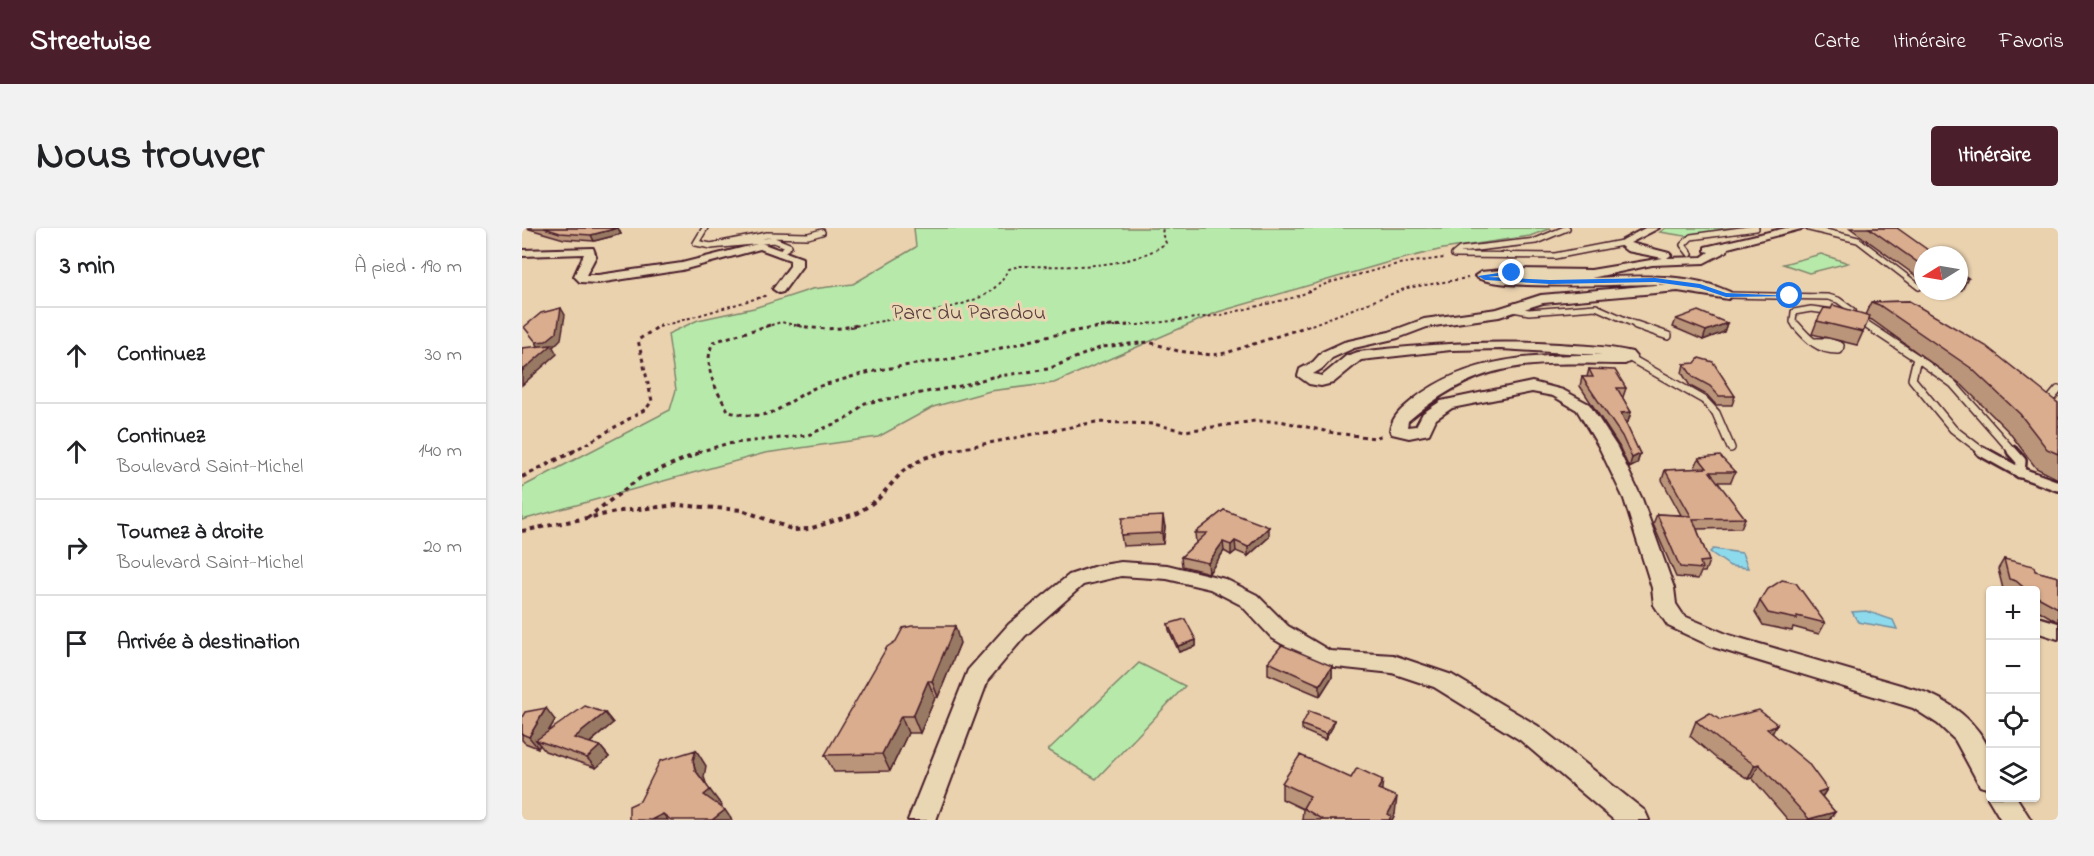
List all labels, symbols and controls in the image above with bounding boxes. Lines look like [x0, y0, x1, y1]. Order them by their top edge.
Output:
text: Streetwise [30, 22, 151, 63]
text: Carte [1814, 27, 1860, 57]
text: Itinéraire [1893, 27, 1966, 57]
text: Favoris [1999, 27, 2064, 57]
text: Nous trouver [36, 126, 264, 187]
button: Itinéraire [1931, 126, 2058, 186]
north arrow [1914, 246, 1968, 300]
text: 3 min [60, 248, 115, 286]
text: À pied · 190 m [354, 253, 462, 282]
route end [1498, 259, 1524, 285]
route start [1776, 282, 1802, 308]
park label: Parc du Paradou [892, 298, 1046, 330]
icon: ahead [60, 339, 93, 372]
text: Continuez [117, 339, 205, 371]
text: 30 m [425, 341, 462, 370]
text: Continuez [117, 421, 205, 453]
icon: ahead [60, 435, 93, 468]
text: 140 m [418, 437, 462, 466]
text: Boulevard Saint-Michel [117, 453, 303, 482]
text: Tournez à droite [117, 517, 263, 549]
icon: right [60, 531, 93, 564]
text: 20 m [423, 533, 462, 562]
text: Boulevard Saint-Michel [117, 549, 303, 578]
map controls [1986, 586, 2040, 802]
button: + [1986, 586, 2040, 640]
icon: arrive [60, 627, 93, 660]
text: Arrivée à destination [117, 627, 300, 659]
button: − [1986, 640, 2040, 694]
button: locate [1986, 694, 2040, 748]
button: layers [1986, 748, 2040, 802]

